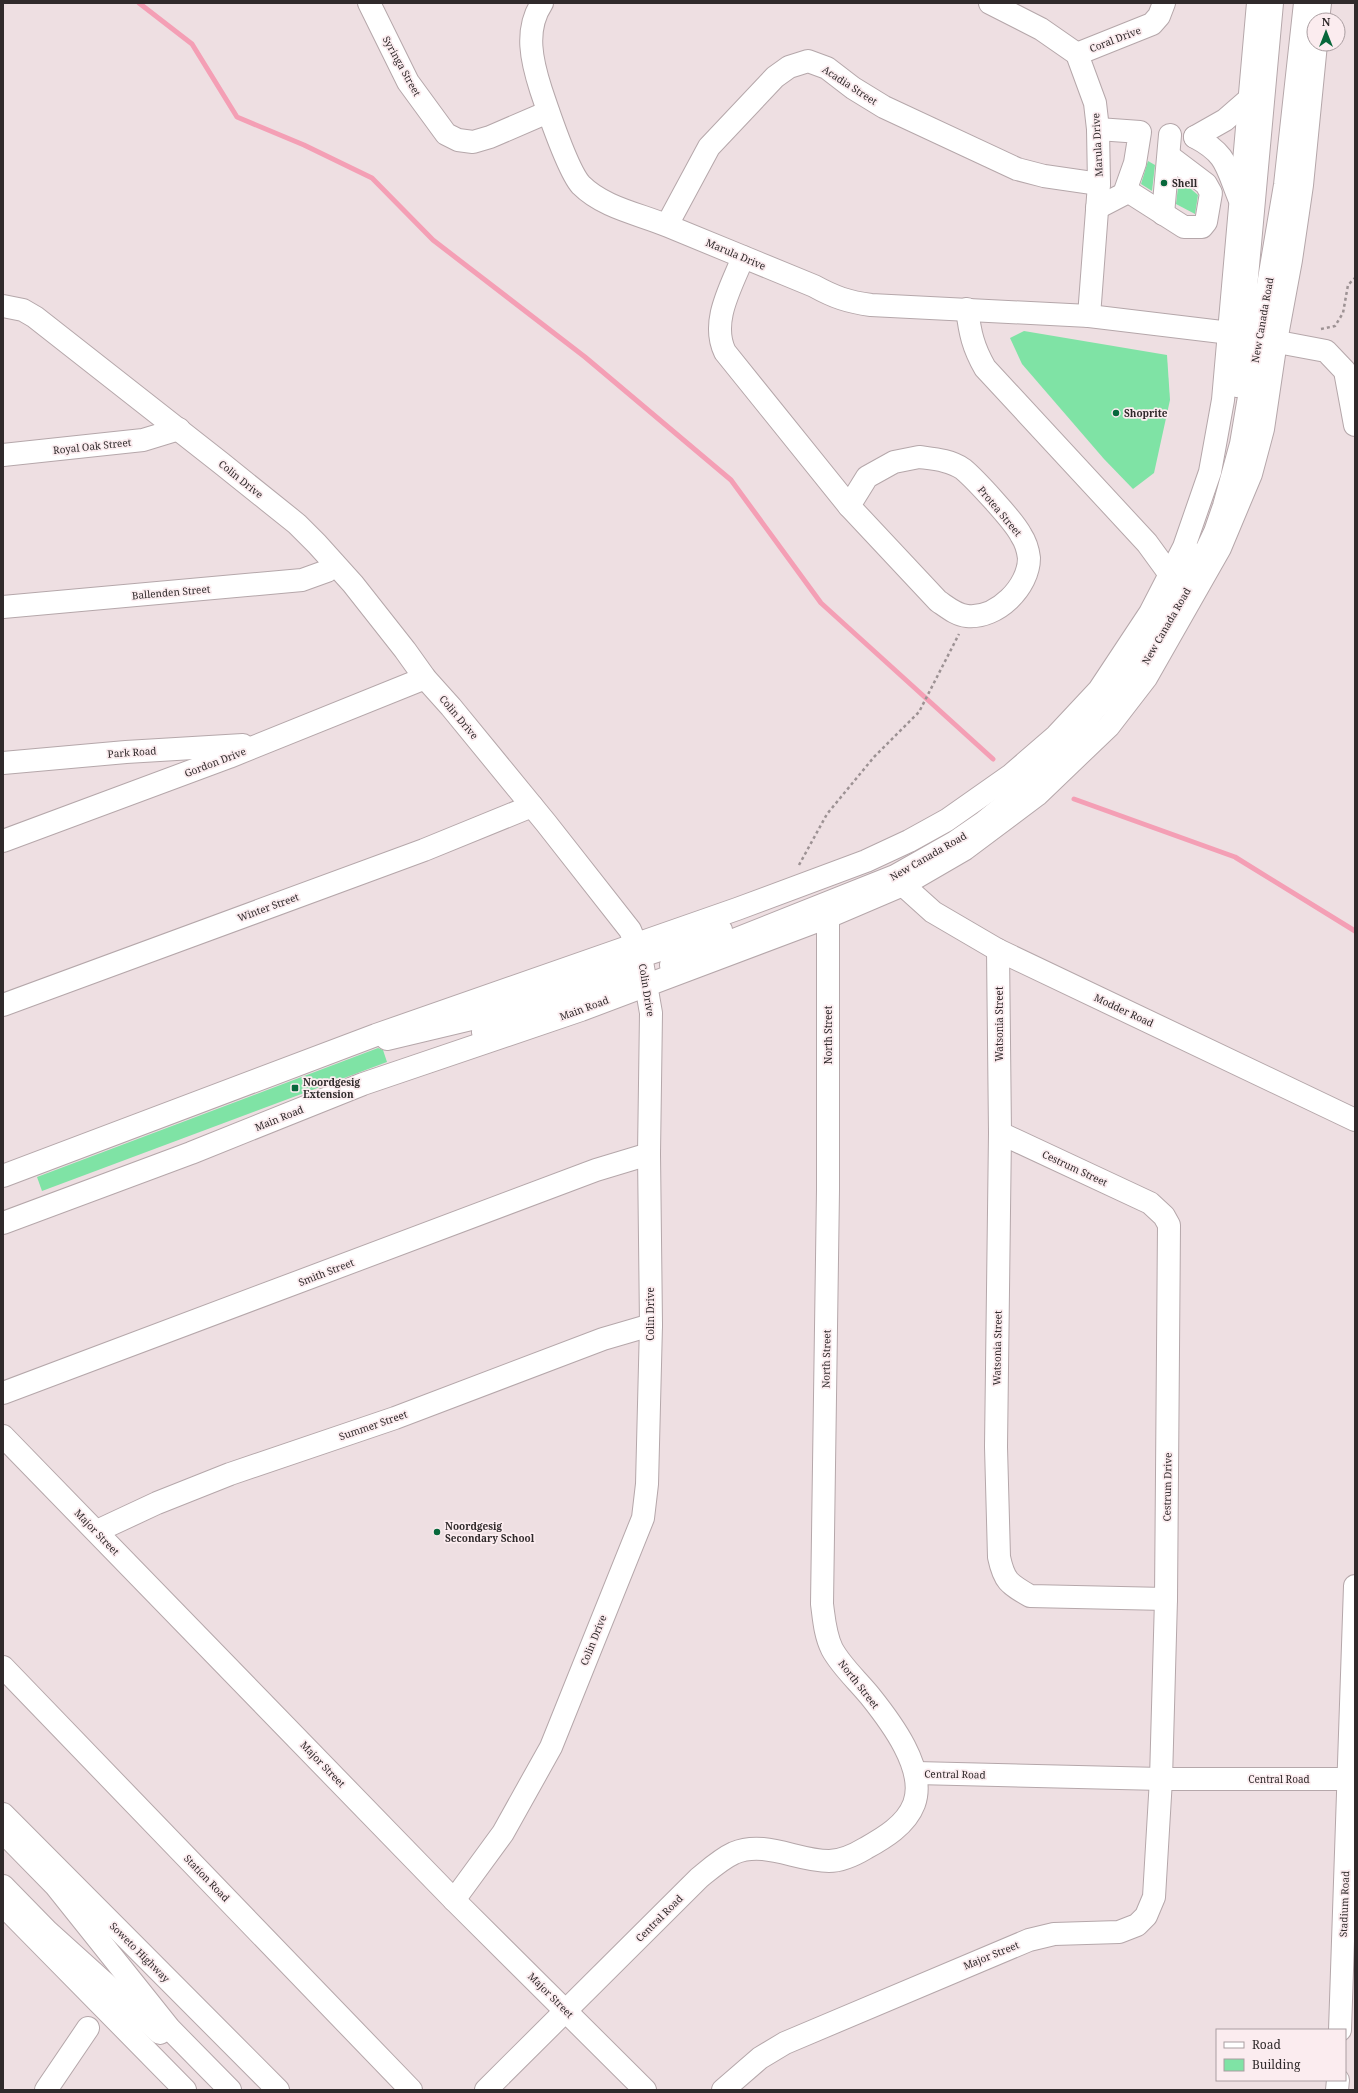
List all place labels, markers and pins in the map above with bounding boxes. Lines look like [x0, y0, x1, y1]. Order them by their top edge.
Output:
place label: Shell [1172, 176, 1198, 190]
marker: Shell [1159, 178, 1169, 188]
place label: Shoprite [1124, 406, 1168, 420]
marker: Shoprite [1111, 408, 1121, 418]
place label: Noordgesig Extension [303, 1075, 361, 1101]
marker: Noordgesig Extension [290, 1083, 300, 1093]
place label: Noordgesig Secondary School [445, 1519, 535, 1545]
marker: Noordgesig Secondary School [432, 1527, 442, 1537]

